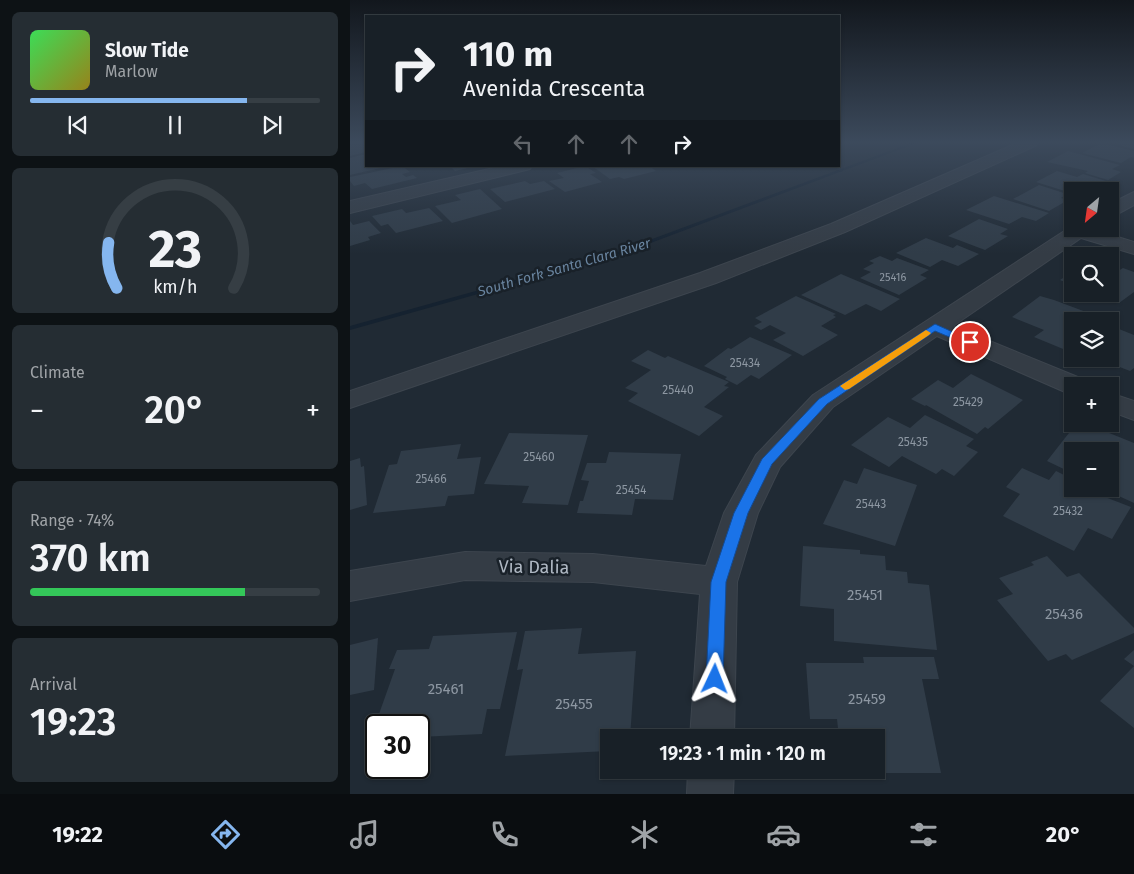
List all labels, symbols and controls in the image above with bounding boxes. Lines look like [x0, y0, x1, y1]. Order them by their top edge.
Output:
text: 110 m [463, 33, 553, 75]
icon: right [380, 35, 445, 100]
text: Slow Tide [105, 39, 189, 62]
text: Marlow [105, 62, 158, 81]
text: Avenida Crescenta [463, 75, 645, 102]
icon: previous [64, 111, 92, 139]
icon: pause [161, 111, 189, 139]
icon: next [258, 111, 286, 139]
icon: left [509, 130, 537, 158]
icon: ahead [562, 130, 590, 158]
icon: ahead [615, 130, 643, 158]
icon: right [668, 130, 696, 158]
north arrow [1064, 182, 1119, 238]
map controls [1064, 182, 1119, 497]
text: 23 [148, 218, 202, 281]
water label: South Fork Santa Clara River [475, 234, 653, 301]
button: search [1064, 247, 1119, 302]
house number: 25416 [880, 271, 907, 284]
text: km/h [153, 276, 197, 298]
button: layers [1064, 312, 1119, 367]
pin [949, 321, 991, 363]
icon: arrive [956, 328, 984, 356]
house number: 25434 [730, 356, 761, 370]
text: Climate [30, 363, 85, 382]
button: + [1064, 377, 1119, 432]
house number: 25440 [662, 383, 694, 397]
text: 20° [144, 387, 206, 433]
text: − [30, 394, 44, 427]
text: + [306, 394, 320, 427]
house number: 25429 [953, 395, 983, 409]
house number: 25435 [898, 435, 928, 449]
button: − [1064, 442, 1119, 497]
house number: 25460 [523, 450, 555, 464]
house number: 25466 [415, 472, 447, 486]
house number: 25454 [616, 483, 647, 497]
house number: 25443 [856, 497, 886, 511]
house number: 25432 [1053, 504, 1083, 518]
text: Range · 74% [30, 511, 114, 530]
text: 370 km [30, 535, 151, 581]
street label: Via Dalia [498, 555, 570, 579]
house number: 25451 [847, 586, 883, 604]
house number: 25436 [1045, 605, 1083, 623]
position arrow [688, 652, 740, 704]
text: Arrival [30, 675, 77, 694]
house number: 25461 [428, 680, 464, 698]
house number: 25459 [848, 690, 886, 708]
house number: 25455 [555, 695, 593, 713]
text: 19:23 [30, 699, 116, 745]
speed limit sign: 30 [365, 714, 430, 779]
text: 19:23 · 1 min · 120 m [659, 742, 826, 765]
icon: directions [208, 817, 243, 852]
icon: music [347, 817, 382, 852]
icon: phone [487, 817, 522, 852]
icon: climate [627, 817, 662, 852]
icon: car [766, 817, 801, 852]
icon: filters [906, 817, 941, 852]
text: 19:22 [52, 821, 103, 848]
text: 20° [1046, 821, 1082, 848]

